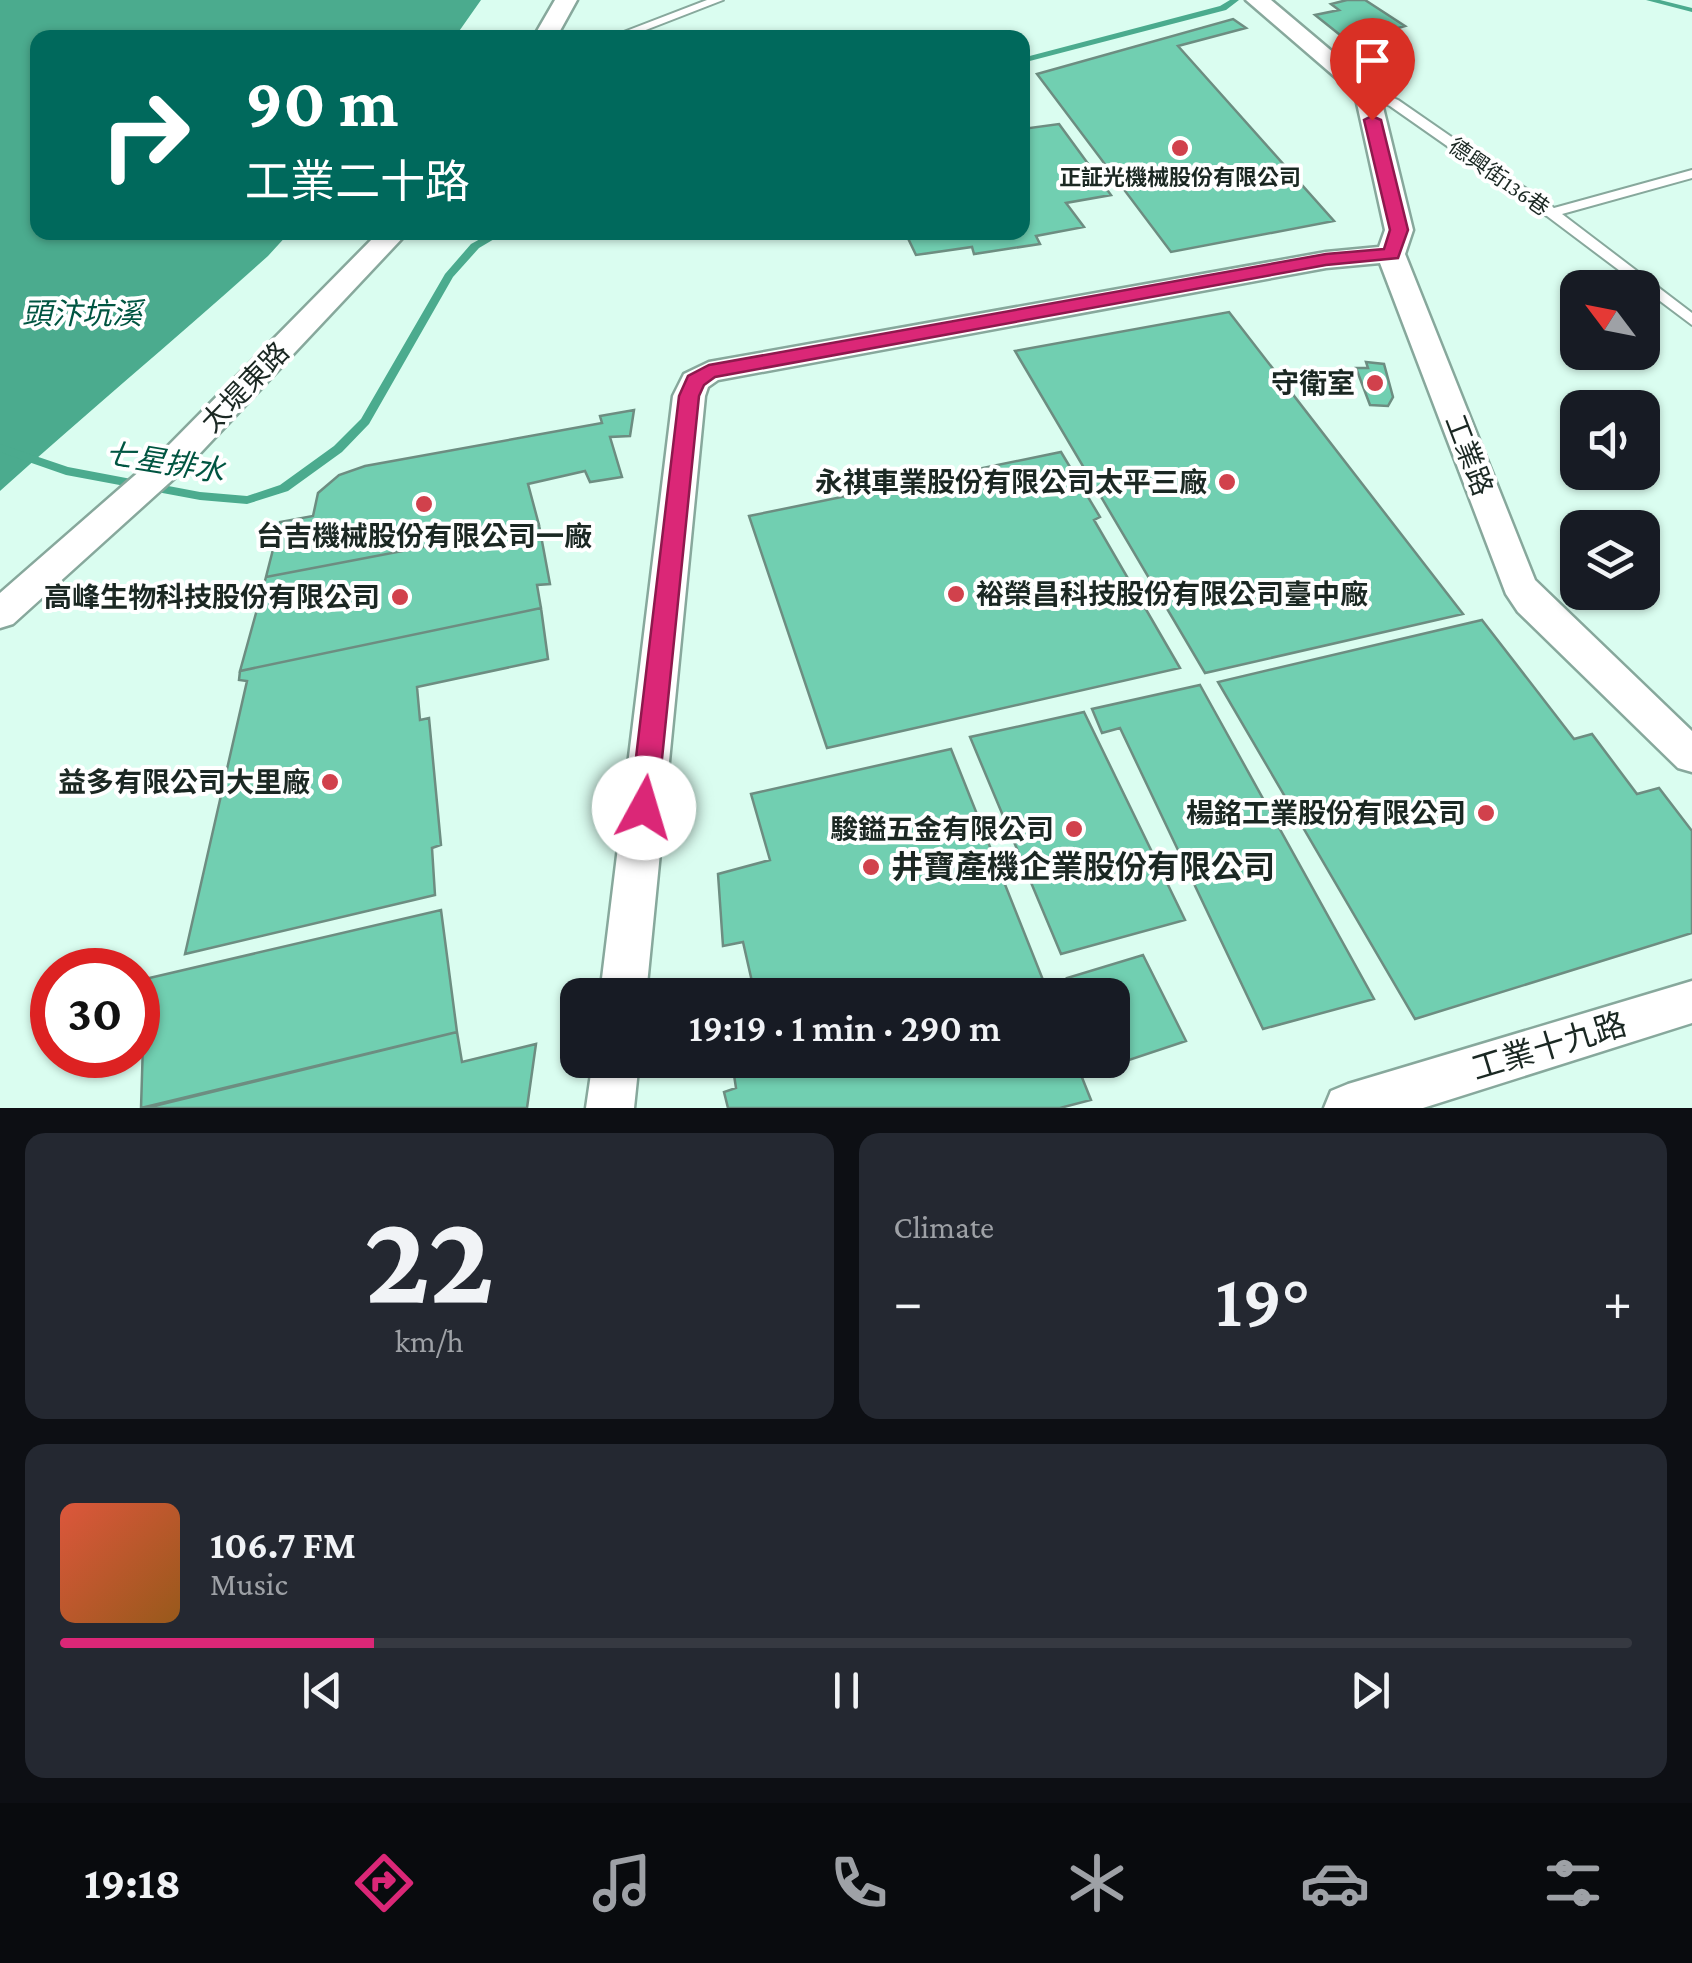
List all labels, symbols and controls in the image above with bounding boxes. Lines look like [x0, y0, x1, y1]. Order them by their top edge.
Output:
pin [1330, 18, 1415, 121]
icon: arrive [1345, 33, 1400, 88]
text: 90 m [245, 63, 398, 141]
icon: right [80, 70, 210, 200]
street label: 德興街136巷 [1444, 133, 1554, 221]
marker: 正証光機械股份有限公司 [1169, 137, 1191, 159]
text: 工業二十路 [245, 157, 470, 207]
place label: 正証光機械股份有限公司 [1059, 165, 1301, 190]
north arrow [1560, 270, 1660, 370]
map controls [1560, 270, 1660, 610]
water label: 頭汴坑溪 [22, 297, 146, 330]
street label: 太堤東路 [195, 336, 295, 438]
place label: 守衛室 [1271, 368, 1355, 399]
marker: 守衛室 [1364, 372, 1386, 394]
button: sound [1560, 390, 1660, 490]
street label: 工業路 [1439, 410, 1499, 500]
water label: 七星排水 [103, 436, 229, 488]
place label: 永祺車業股份有限公司太平三廠 [815, 467, 1207, 498]
marker: 永祺車業股份有限公司太平三廠 [1216, 471, 1238, 493]
marker: 台吉機械股份有限公司一廠 [413, 493, 435, 515]
button: layers [1560, 510, 1660, 610]
place label: 台吉機械股份有限公司一廠 [256, 521, 592, 552]
place label: 裕榮昌科技股份有限公司臺中廠 [976, 579, 1368, 610]
place label: 高峰生物科技股份有限公司 [44, 582, 380, 613]
marker: 裕榮昌科技股份有限公司臺中廠 [945, 583, 967, 605]
marker: 高峰生物科技股份有限公司 [389, 586, 411, 608]
position arrow [592, 756, 696, 860]
place label: 益多有限公司大里廠 [58, 767, 310, 798]
marker: 益多有限公司大里廠 [319, 771, 341, 793]
place label: 楊銘工業股份有限公司 [1186, 798, 1466, 829]
marker: 楊銘工業股份有限公司 [1475, 802, 1497, 824]
place label: 駿鎰五金有限公司 [830, 814, 1054, 845]
marker: 駿鎰五金有限公司 [1063, 818, 1085, 840]
place label: 井寶產機企業股份有限公司 [891, 849, 1275, 885]
marker: 井寶產機企業股份有限公司 [860, 856, 882, 878]
speed limit sign: 30 [30, 948, 160, 1078]
street label: 工業十九路 [1467, 1005, 1631, 1087]
text: 19:19 · 1 min · 290 m [689, 1007, 1001, 1049]
text: 22 [364, 1185, 495, 1330]
text: Climate [894, 1209, 994, 1245]
text: 19° [1215, 1259, 1310, 1342]
text: − [894, 1271, 923, 1332]
text: + [1603, 1271, 1632, 1332]
text: km/h [395, 1323, 464, 1359]
text: 106.7 FM [210, 1524, 356, 1566]
text: Music [210, 1566, 288, 1602]
icon: previous [295, 1663, 350, 1718]
icon: pause [819, 1663, 874, 1718]
icon: next [1343, 1663, 1398, 1718]
icon: directions [349, 1848, 419, 1918]
icon: music [587, 1848, 657, 1918]
icon: phone [824, 1848, 894, 1918]
icon: climate [1062, 1848, 1132, 1918]
icon: car [1300, 1848, 1370, 1918]
icon: filters [1538, 1848, 1608, 1918]
text: 19:18 [84, 1858, 181, 1908]

